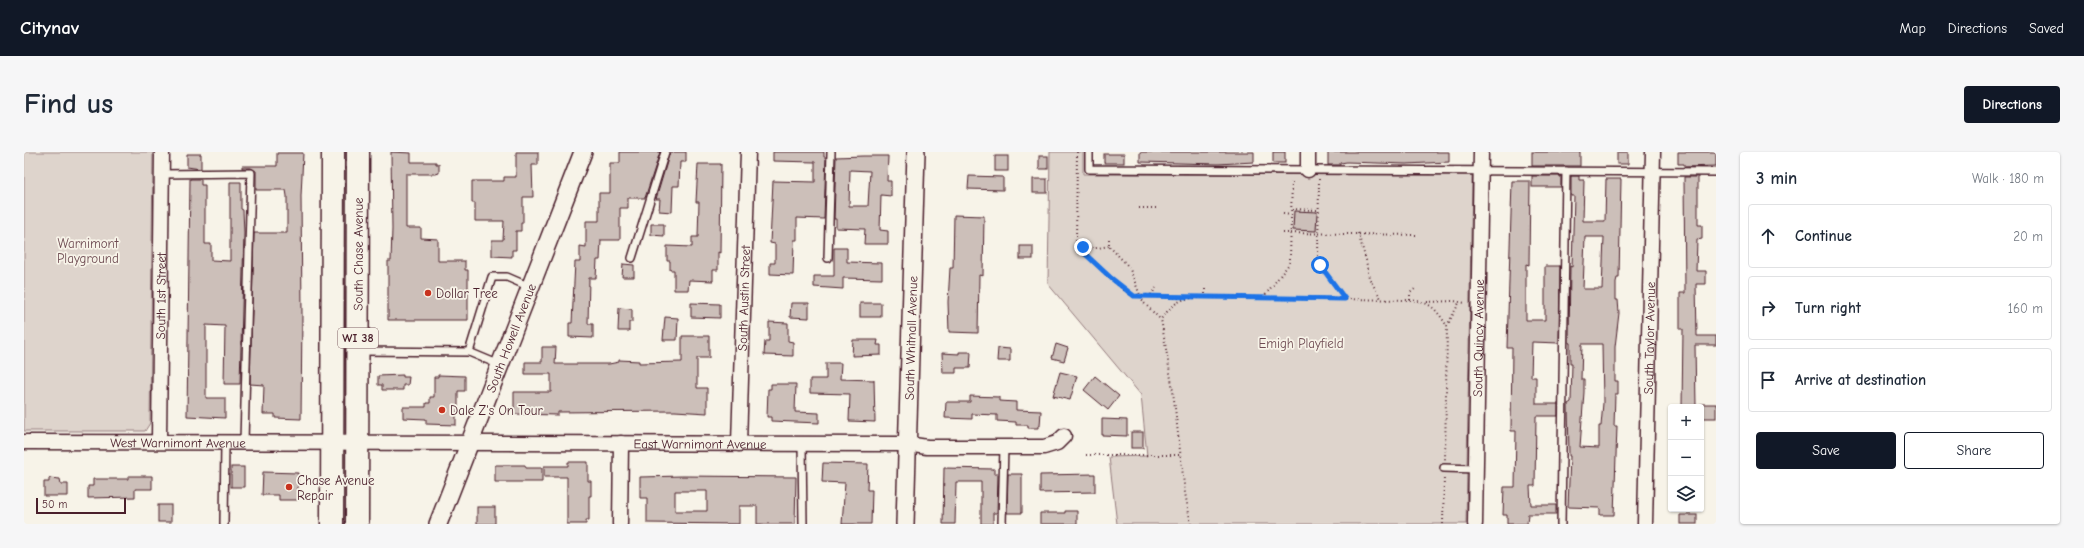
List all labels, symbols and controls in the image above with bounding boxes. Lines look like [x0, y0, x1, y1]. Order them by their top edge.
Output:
text: Citynav [20, 17, 79, 39]
text: Map [1899, 20, 1926, 37]
text: Directions [1948, 20, 2007, 37]
text: Saved [2029, 20, 2064, 37]
button: Directions [1964, 86, 2060, 123]
text: Find us [24, 88, 113, 120]
text: 3 min [1756, 169, 1797, 188]
text: Walk · 180 m [1972, 171, 2044, 186]
street label: South Chase Avenue [350, 197, 365, 311]
icon: ahead [1757, 225, 1779, 247]
text: Continue [1795, 227, 1852, 245]
text: 20 m [2013, 229, 2043, 244]
park label: Warnimont Playground [57, 236, 120, 266]
route end [1074, 238, 1092, 256]
street label: South Austin Street [734, 243, 753, 351]
street label: South 1st Street [153, 251, 168, 340]
route start [1311, 256, 1329, 274]
street label: South Whitnall Avenue [901, 275, 920, 400]
street label: South Quincy Avenue [1470, 278, 1486, 397]
street label: South Howell Avenue [483, 281, 539, 394]
street label: South Taylor Avenue [1640, 281, 1658, 395]
place label: Dollar Tree [436, 286, 498, 301]
marker: Dollar Tree [423, 288, 433, 298]
icon: right [1757, 297, 1779, 319]
text: Turn right [1795, 299, 1861, 317]
text: 160 m [2008, 301, 2043, 316]
road number: WI 38 [338, 328, 378, 348]
park label: Emigh Playfield [1258, 336, 1344, 351]
icon: arrive [1757, 369, 1779, 391]
text: Arrive at destination [1795, 371, 1926, 389]
place label: Dale Z's On Tour [450, 403, 543, 418]
map controls [1668, 404, 1704, 512]
button: + [1668, 404, 1704, 440]
marker: Dale Z's On Tour [437, 405, 447, 415]
button: Save [1756, 432, 1896, 469]
button: Share [1904, 432, 2044, 469]
street label: West Warnimont Avenue [110, 435, 246, 450]
street label: East Warnimont Avenue [633, 436, 767, 451]
button: − [1668, 440, 1704, 476]
place label: Chase Avenue Repair [297, 473, 375, 503]
button: layers [1668, 476, 1704, 512]
marker: Chase Avenue Repair [284, 482, 294, 492]
scale bar [36, 496, 126, 515]
text: 50 m [42, 498, 67, 511]

